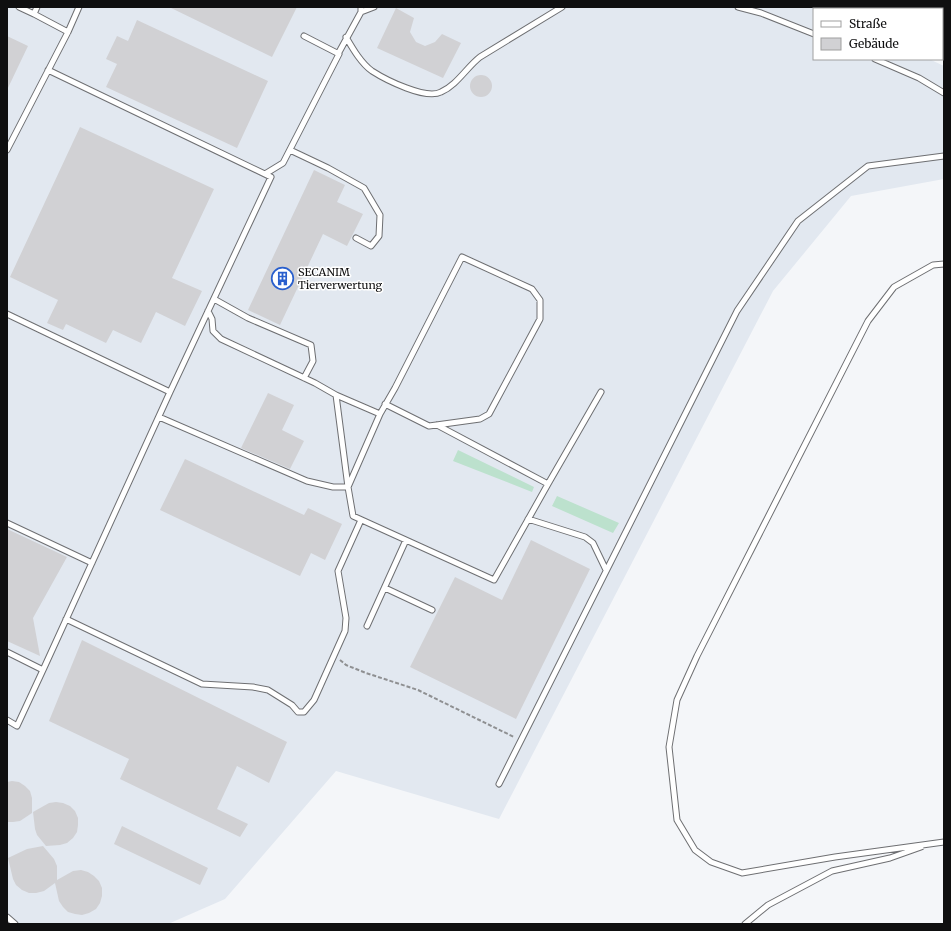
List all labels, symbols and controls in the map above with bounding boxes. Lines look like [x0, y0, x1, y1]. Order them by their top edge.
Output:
legend [813, 8, 943, 60]
text: Straße [849, 16, 887, 31]
text: Gebäude [849, 36, 899, 51]
building icon: SECANIM Tierverwertung [269, 265, 295, 291]
place label: SECANIM Tierverwertung [298, 265, 383, 292]

